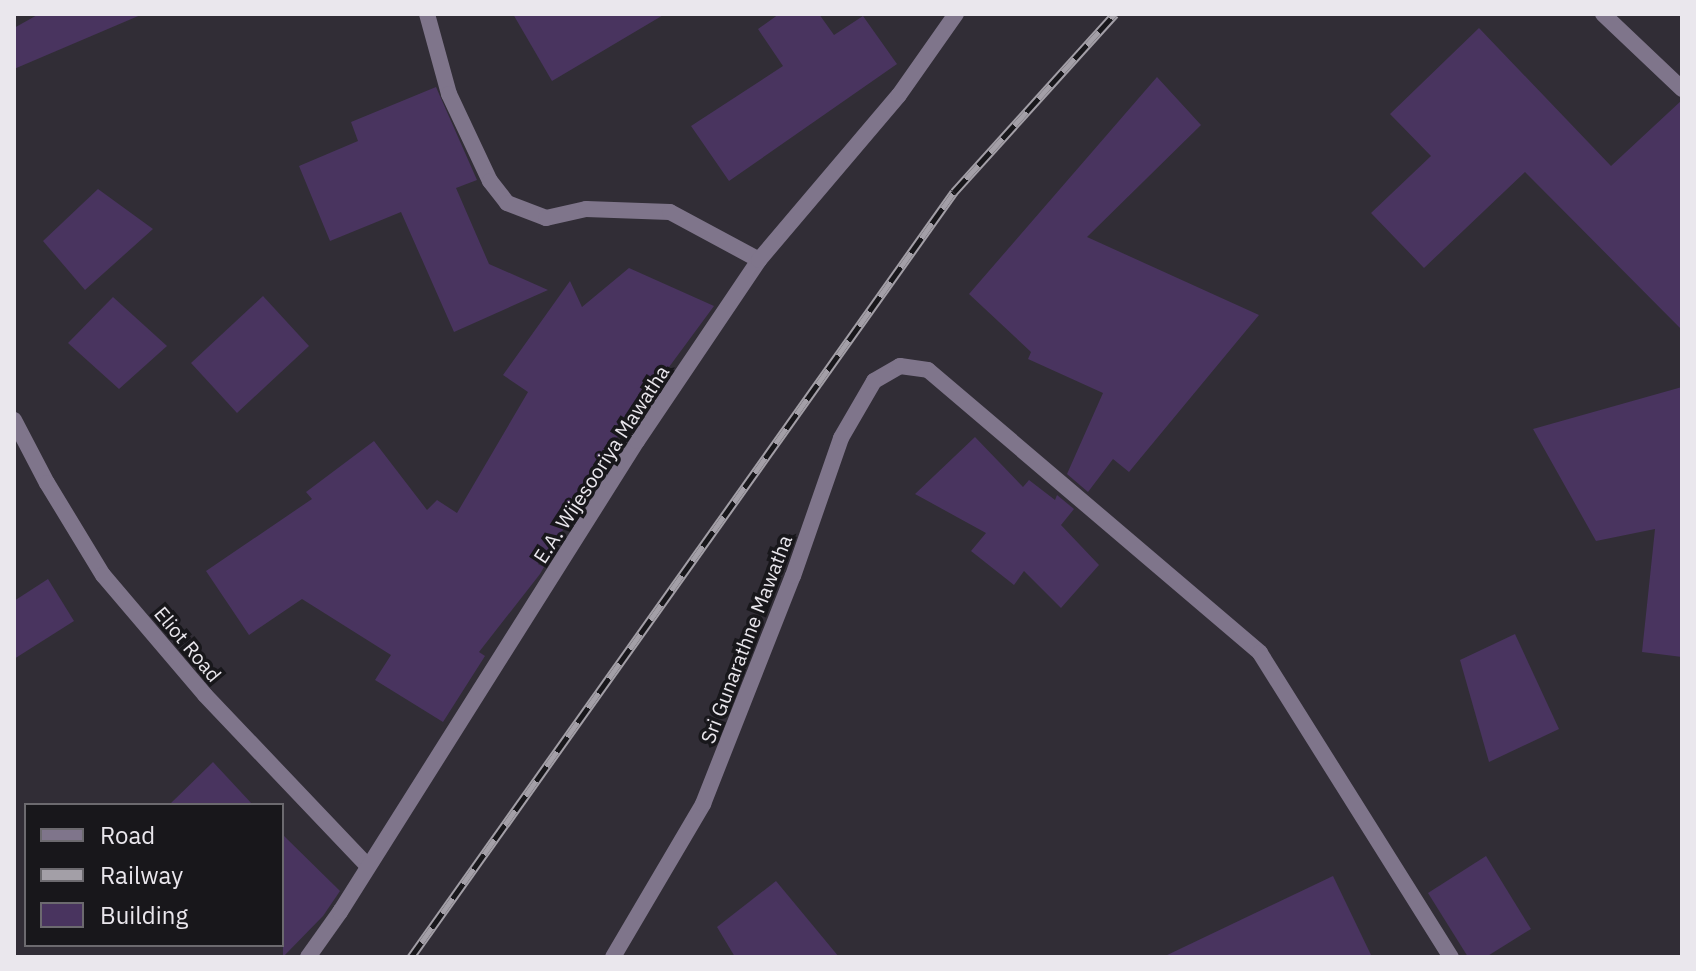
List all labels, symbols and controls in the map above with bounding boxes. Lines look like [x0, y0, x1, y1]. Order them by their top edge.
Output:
street label: E.A. Wijesooriya Mawatha [528, 361, 674, 567]
street label: Sri Gunarathne Mawatha [695, 531, 797, 747]
street label: Eliot Road [150, 601, 226, 687]
legend [24, 803, 284, 947]
text: Road [100, 819, 155, 851]
text: Railway [100, 859, 183, 891]
text: Building [100, 899, 188, 931]

